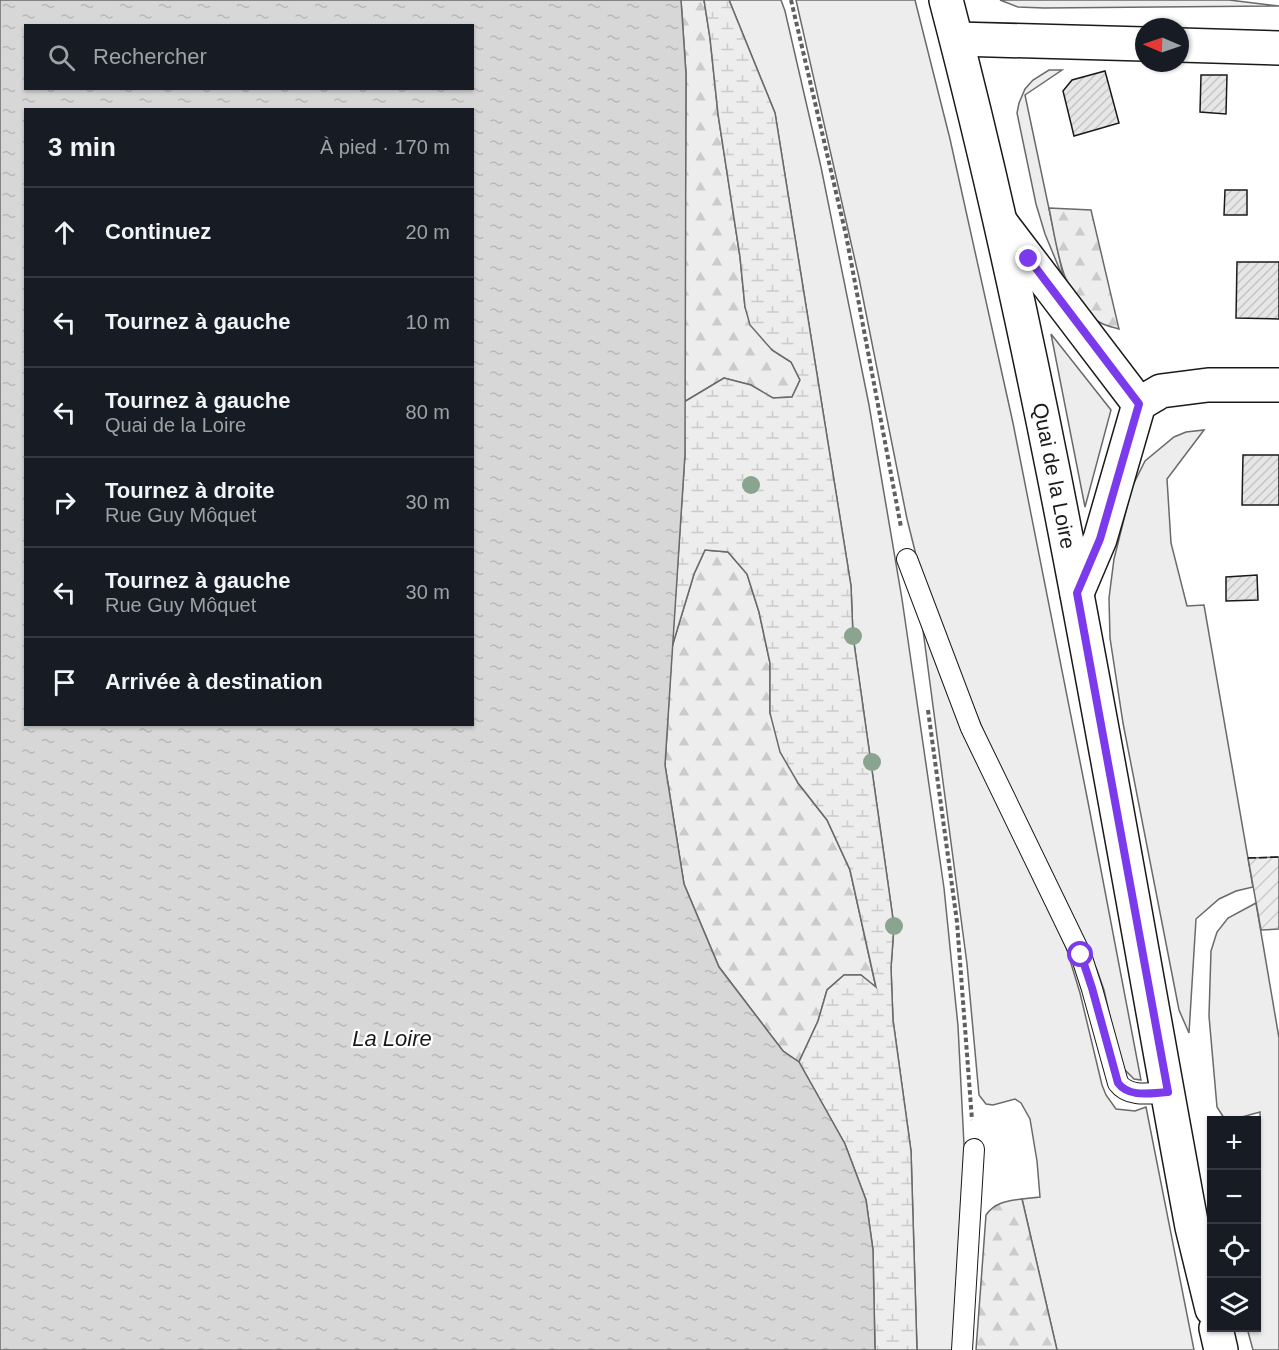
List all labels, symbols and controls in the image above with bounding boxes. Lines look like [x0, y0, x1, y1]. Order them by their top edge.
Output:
north arrow [1135, 18, 1189, 72]
search box [24, 24, 474, 90]
icon: search [45, 41, 78, 74]
text: Rechercher [93, 44, 207, 69]
text: 3 min [48, 132, 116, 162]
text: À pied · 170 m [320, 136, 450, 158]
icon: ahead [48, 216, 81, 249]
text: Continuez [105, 219, 211, 244]
text: 20 m [406, 221, 450, 243]
route end [1015, 245, 1041, 271]
icon: left [48, 306, 81, 339]
text: Tournez à gauche [105, 309, 290, 334]
text: 10 m [406, 311, 450, 333]
text: Tournez à gauche [105, 388, 290, 413]
icon: left [48, 396, 81, 429]
text: 80 m [406, 401, 450, 423]
street label: Quai de la Loire [1029, 401, 1080, 551]
text: Quai de la Loire [105, 414, 246, 436]
text: Tournez à droite [105, 478, 275, 503]
icon: right [48, 486, 81, 519]
text: 30 m [406, 491, 450, 513]
text: Rue Guy Môquet [105, 504, 256, 526]
text: Tournez à gauche [105, 568, 290, 593]
icon: left [48, 576, 81, 609]
text: 30 m [406, 581, 450, 603]
text: Rue Guy Môquet [105, 594, 256, 616]
icon: arrive [48, 666, 81, 699]
text: Arrivée à destination [105, 669, 323, 694]
route start [1067, 941, 1093, 967]
water label: La Loire [352, 1026, 432, 1051]
map controls [1207, 1116, 1261, 1332]
button: + [1207, 1116, 1261, 1170]
button: − [1207, 1170, 1261, 1224]
button: locate [1207, 1224, 1261, 1278]
button: layers [1207, 1278, 1261, 1332]

